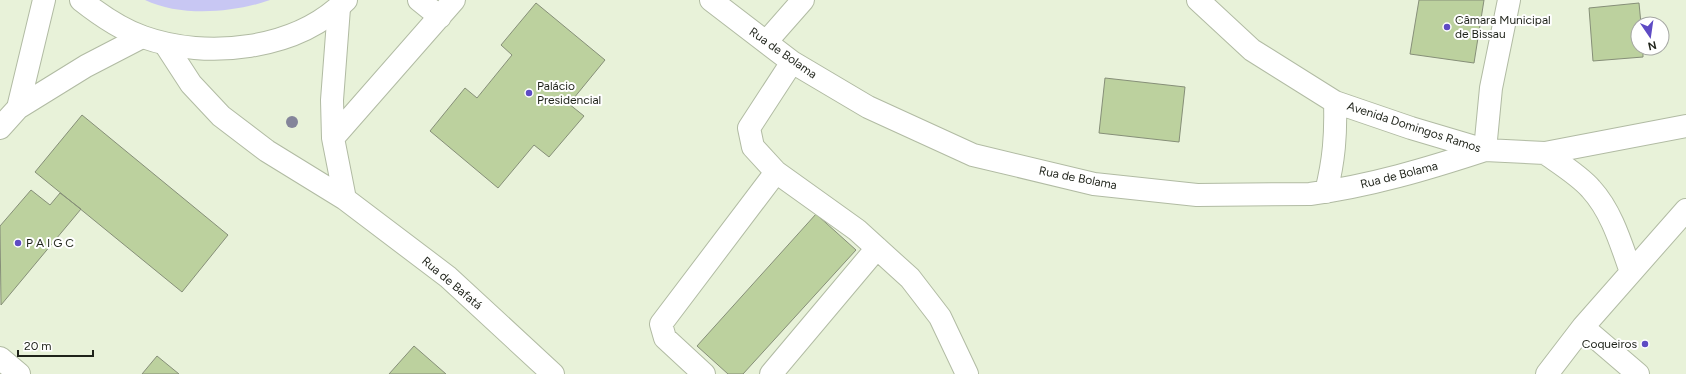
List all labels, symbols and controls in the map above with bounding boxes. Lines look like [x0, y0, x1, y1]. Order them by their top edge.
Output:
place label: Câmara Municipal de Bissau [1455, 13, 1551, 41]
north arrow [1630, 16, 1670, 56]
marker: Câmara Municipal de Bissau [1442, 22, 1452, 32]
street label: Rua de Bolama [747, 25, 819, 81]
text: N [1647, 38, 1658, 53]
place label: Palácio Presidencial [537, 79, 601, 107]
marker: Palácio Presidencial [524, 88, 534, 98]
street label: Avenida Domingos Ramos [1345, 99, 1483, 155]
street label: Rua de Bolama [1359, 159, 1439, 191]
street label: Rua de Bolama [1038, 164, 1118, 192]
place label: P A I G C [26, 236, 74, 250]
marker: P A I G C [13, 238, 23, 248]
street label: Rua de Bafatá [419, 254, 485, 312]
scale bar [18, 332, 93, 358]
place label: Coqueiros [1582, 337, 1637, 351]
text: 20 m [24, 339, 52, 353]
marker: Coqueiros [1640, 339, 1650, 349]

